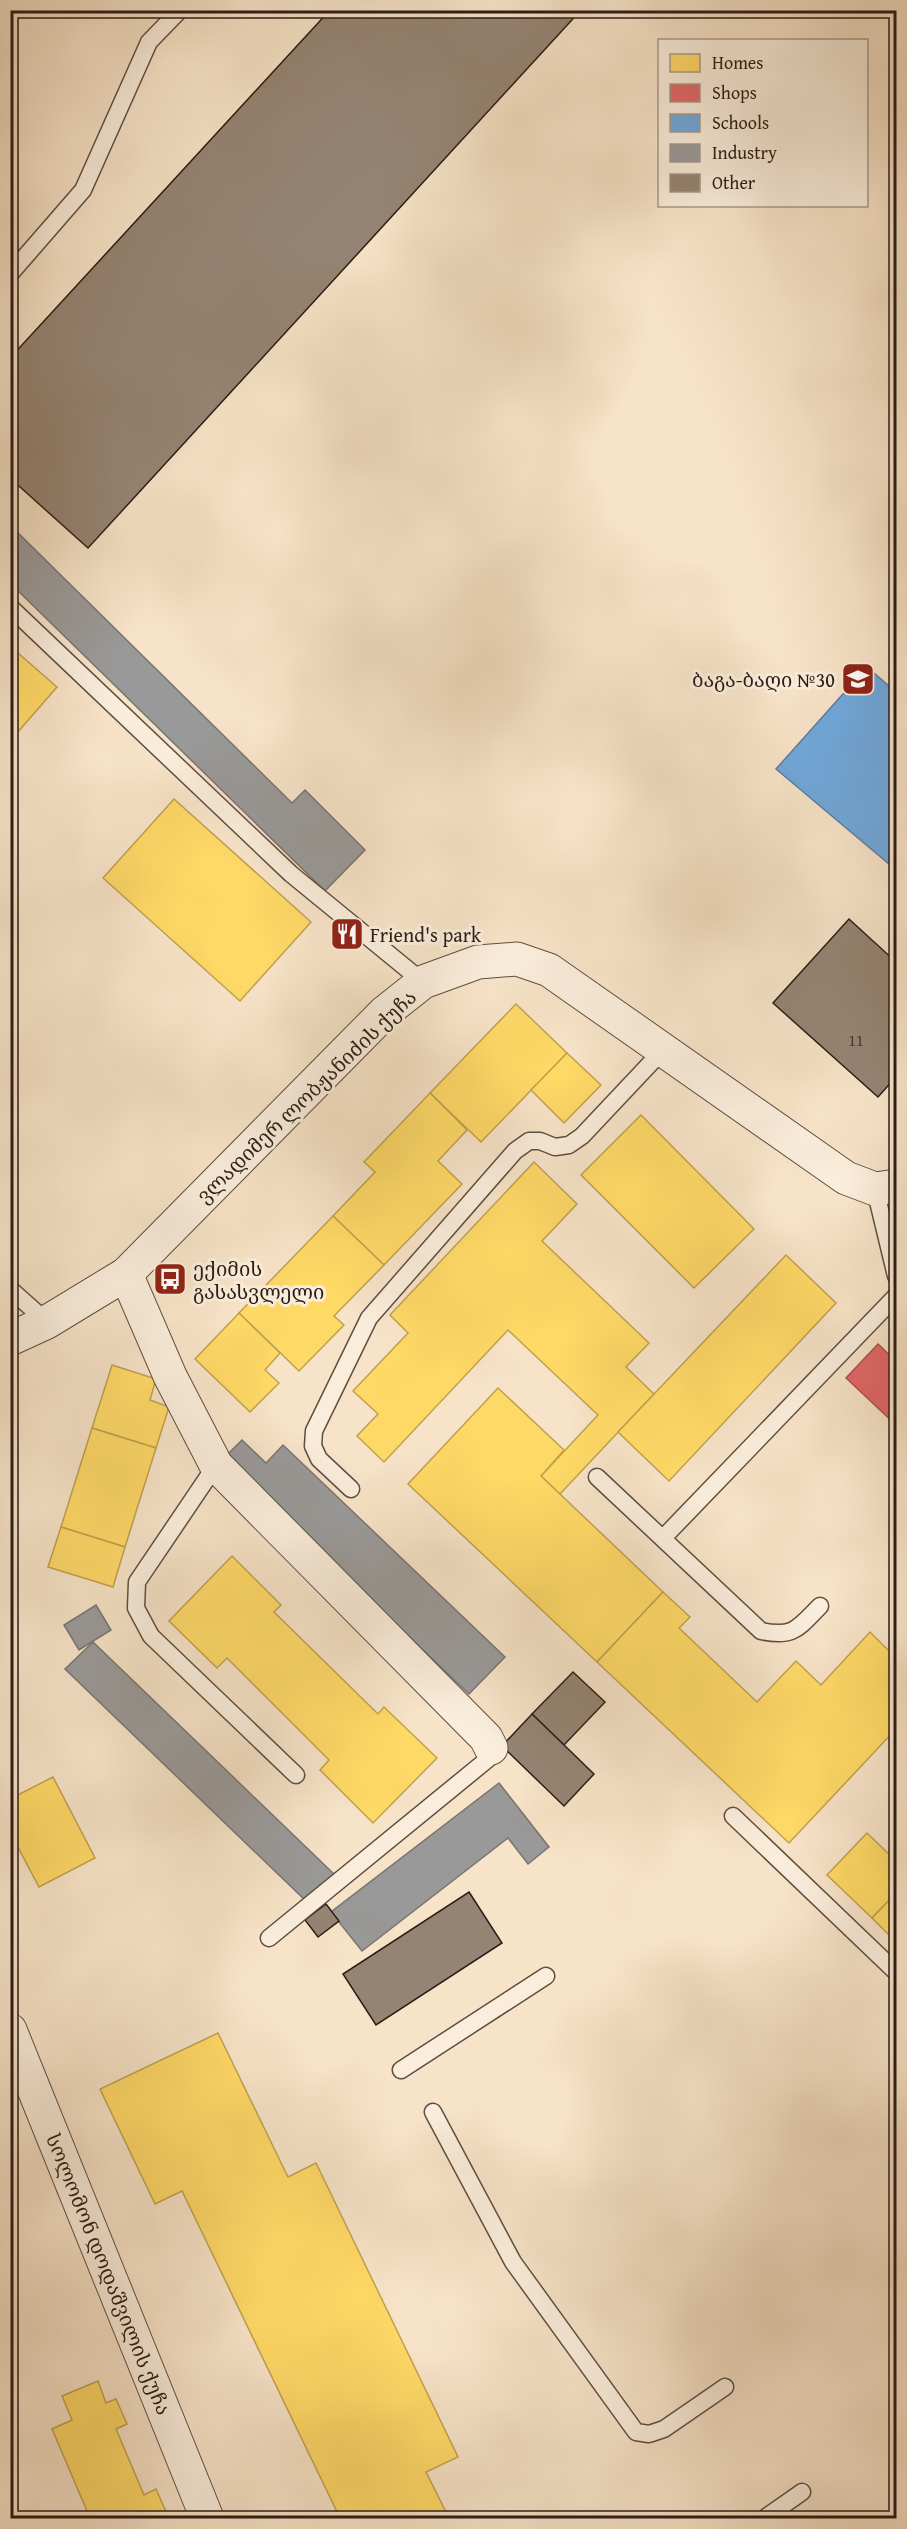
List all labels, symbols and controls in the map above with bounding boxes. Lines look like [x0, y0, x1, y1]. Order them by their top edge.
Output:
legend [658, 39, 868, 207]
text: Homes [712, 49, 763, 76]
text: Shops [712, 79, 757, 106]
text: Schools [712, 109, 769, 136]
text: Industry [712, 139, 777, 166]
text: Other [712, 169, 756, 196]
school or university icon: ბაგა-ბაღი №30 [840, 661, 876, 697]
place label: ბაგა-ბაღი №30 [692, 665, 835, 694]
restaurant icon: Friend's park [329, 916, 365, 952]
place label: Friend's park [370, 920, 482, 949]
street label: ვლადიმერ ლობჟანიძის ქუჩა [189, 983, 423, 1209]
house number: 11 [848, 1028, 864, 1052]
place label: ექიმის გასასვლელი [193, 1254, 324, 1306]
bus stop icon: ექიმის გასასვლელი [152, 1261, 188, 1297]
street label: სოლომონ დოდაშვილის ქუჩა [39, 2129, 179, 2419]

